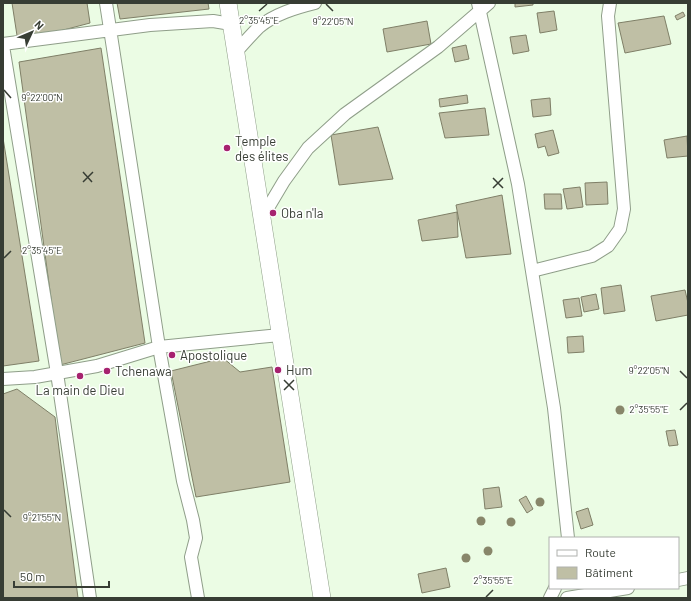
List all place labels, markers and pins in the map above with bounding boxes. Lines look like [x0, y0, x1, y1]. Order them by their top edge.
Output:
place label: Temple des élites [235, 133, 289, 164]
marker: Temple des élites [222, 143, 232, 153]
place label: Oba n'la [281, 205, 323, 221]
marker: Oba n'la [268, 208, 278, 218]
place label: Apostolique [180, 347, 247, 363]
marker: Apostolique [167, 350, 177, 360]
place label: Hum [286, 362, 312, 378]
place label: Tchenawa [115, 363, 172, 379]
marker: Hum [273, 365, 283, 375]
marker: Tchenawa [102, 366, 112, 376]
marker: La main de Dieu [75, 371, 85, 381]
place label: La main de Dieu [36, 382, 124, 398]

